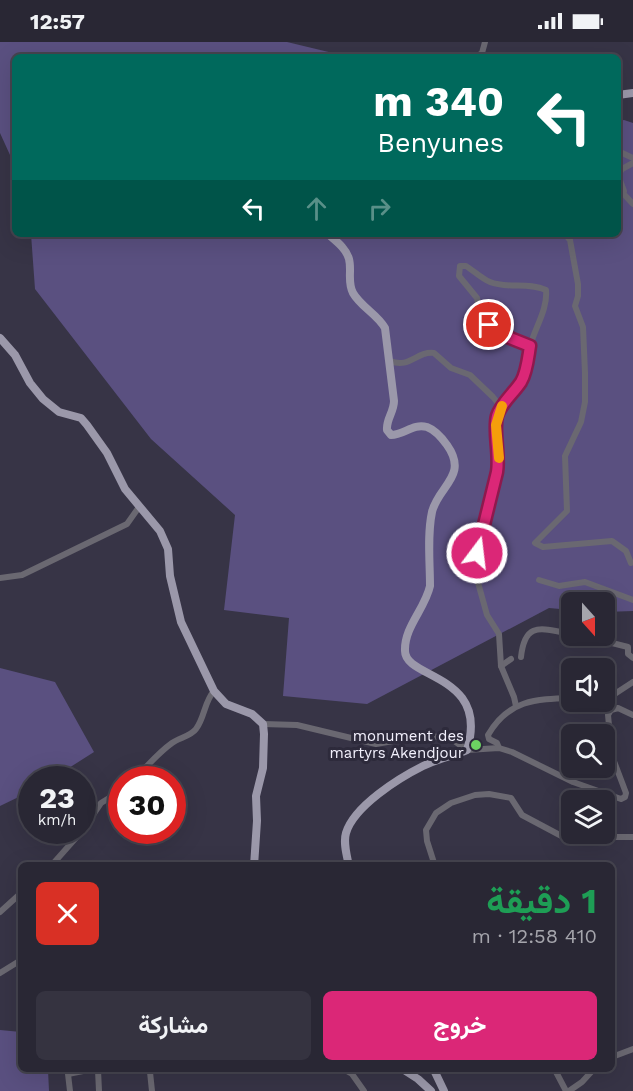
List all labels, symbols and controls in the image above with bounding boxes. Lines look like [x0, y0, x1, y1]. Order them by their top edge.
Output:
text: 12:57 [30, 9, 85, 34]
text: 340 m [373, 77, 504, 126]
icon: left [525, 78, 603, 156]
text: Benyunes [377, 127, 504, 159]
icon: left [237, 192, 270, 225]
icon: ahead [300, 192, 333, 225]
icon: right [363, 192, 396, 225]
pin [463, 299, 514, 350]
icon: arrive [472, 308, 505, 341]
position arrow [445, 521, 509, 585]
north arrow [561, 592, 615, 646]
map controls [561, 592, 615, 844]
button: sound [561, 658, 615, 712]
button: search [561, 724, 615, 778]
place label: monument des martyrs Akendjour [329, 727, 464, 762]
marker: monument des martyrs Akendjour [469, 738, 483, 752]
speed limit sign: 30 [108, 766, 186, 844]
text: 23 [39, 780, 75, 815]
button: layers [561, 790, 615, 844]
text: km/h [38, 811, 76, 829]
text: 1 دقيقة [486, 880, 597, 922]
button: close [36, 882, 99, 945]
text: 410 m · 12:58 [472, 924, 597, 948]
button: مشاركة [36, 991, 311, 1060]
button: خروج [323, 991, 597, 1060]

